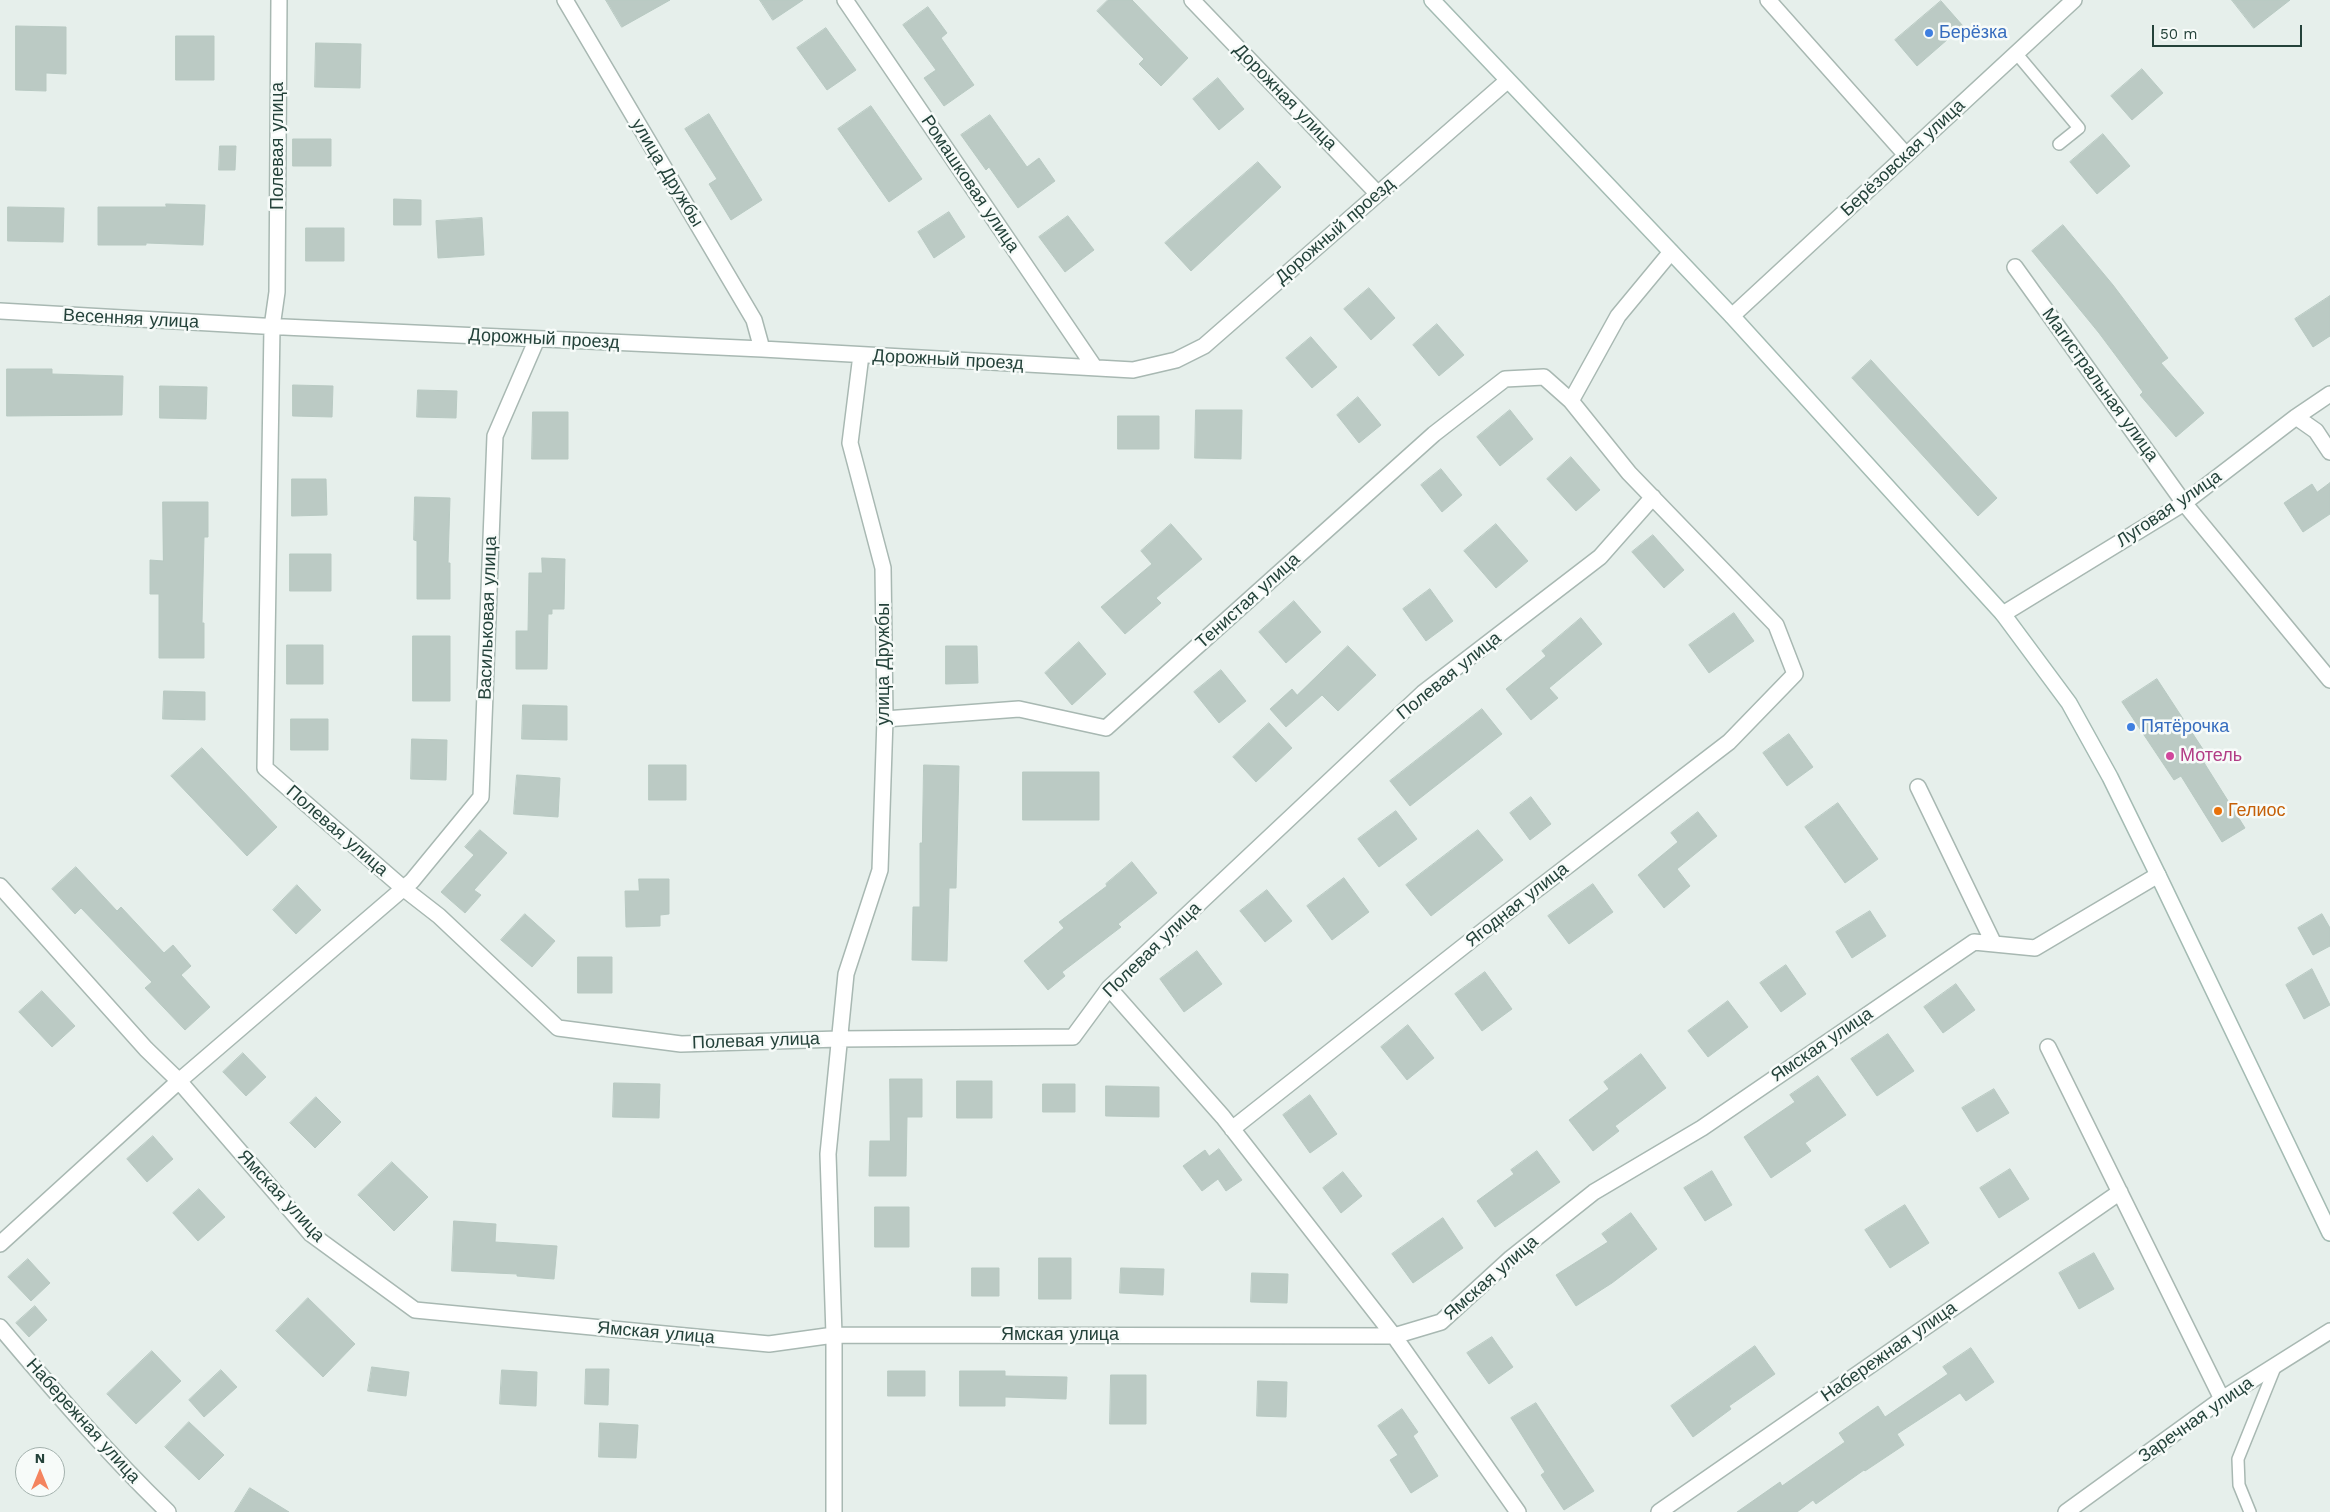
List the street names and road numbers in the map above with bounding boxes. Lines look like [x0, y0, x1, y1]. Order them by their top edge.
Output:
street label: Дорожная улица [1229, 39, 1341, 155]
street label: Полевая улица [267, 82, 289, 210]
street label: Берёзовская улица [1836, 95, 1970, 221]
street label: Ромашковая улица [916, 111, 1024, 257]
street label: улица Дружбы [626, 115, 708, 231]
street label: Дорожный проезд [1271, 173, 1399, 289]
street label: Магистральная улица [2037, 304, 2163, 466]
street label: Весенняя улица [63, 305, 199, 333]
street label: Дорожный проезд [468, 324, 620, 354]
street label: Дорожный проезд [872, 345, 1024, 375]
street label: Луговая улица [2112, 466, 2226, 552]
street label: Васильковая улица [474, 536, 502, 700]
street label: Тенистая улица [1192, 549, 1304, 653]
street label: улица Дружбы [873, 603, 895, 725]
street label: Полевая улица [1393, 627, 1505, 725]
street label: Полевая улица [282, 781, 392, 881]
street label: Ягодная улица [1461, 858, 1573, 952]
street label: Полевая улица [1099, 898, 1205, 1002]
street label: Ямская улица [1767, 1003, 1877, 1087]
street label: Полевая улица [692, 1028, 820, 1054]
street label: Ямская улица [233, 1145, 329, 1247]
street label: Ямская улица [1439, 1231, 1543, 1325]
street label: Набережная улица [1817, 1297, 1961, 1407]
street label: Ямская улица [596, 1317, 716, 1349]
street label: Ямская улица [1001, 1324, 1119, 1346]
street label: Набережная улица [21, 1354, 145, 1488]
street label: Заречная улица [2135, 1372, 2257, 1468]

